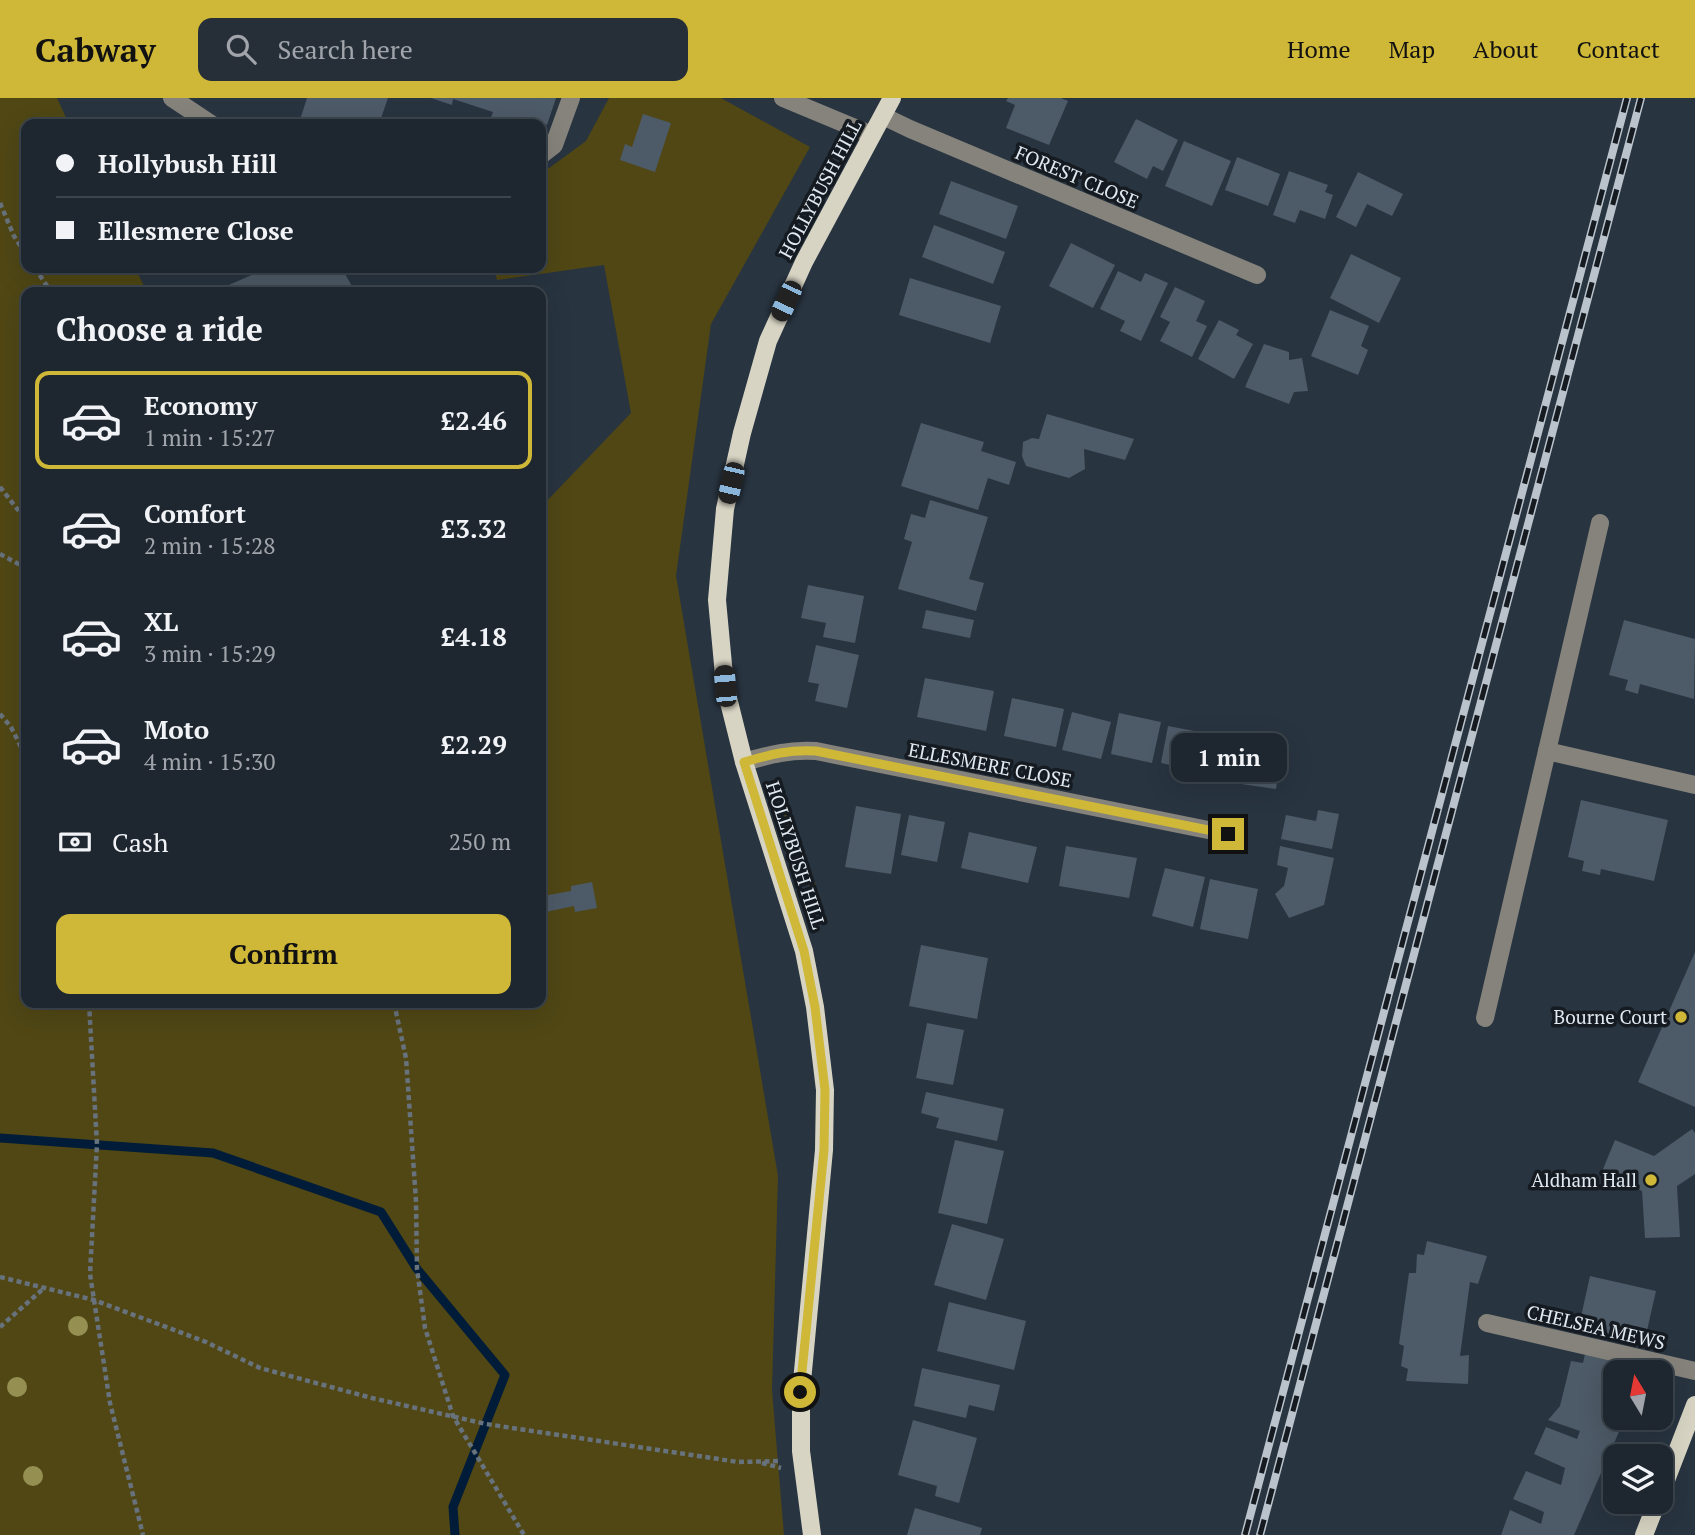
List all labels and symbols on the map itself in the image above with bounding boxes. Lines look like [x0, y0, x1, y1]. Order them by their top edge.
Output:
street label: HOLLYBUSH HILL [772, 115, 867, 262]
street label: FOREST CLOSE [1012, 139, 1143, 214]
car [768, 278, 805, 324]
car [717, 460, 746, 506]
car [713, 664, 738, 708]
callout: 1 min [1170, 732, 1286, 782]
street label: ELLESMERE CLOSE [906, 736, 1074, 793]
street label: HOLLYBUSH HILL [761, 778, 832, 932]
route end [1212, 818, 1244, 850]
place label: Bourne Court [1554, 1004, 1667, 1029]
marker: Bourne Court [1673, 1009, 1689, 1025]
place label: Aldham Hall [1531, 1167, 1637, 1192]
marker: Aldham Hall [1643, 1172, 1659, 1188]
street label: CHELSEA MEWS [1524, 1298, 1668, 1355]
north arrow [1603, 1360, 1673, 1430]
route start [784, 1376, 816, 1408]

